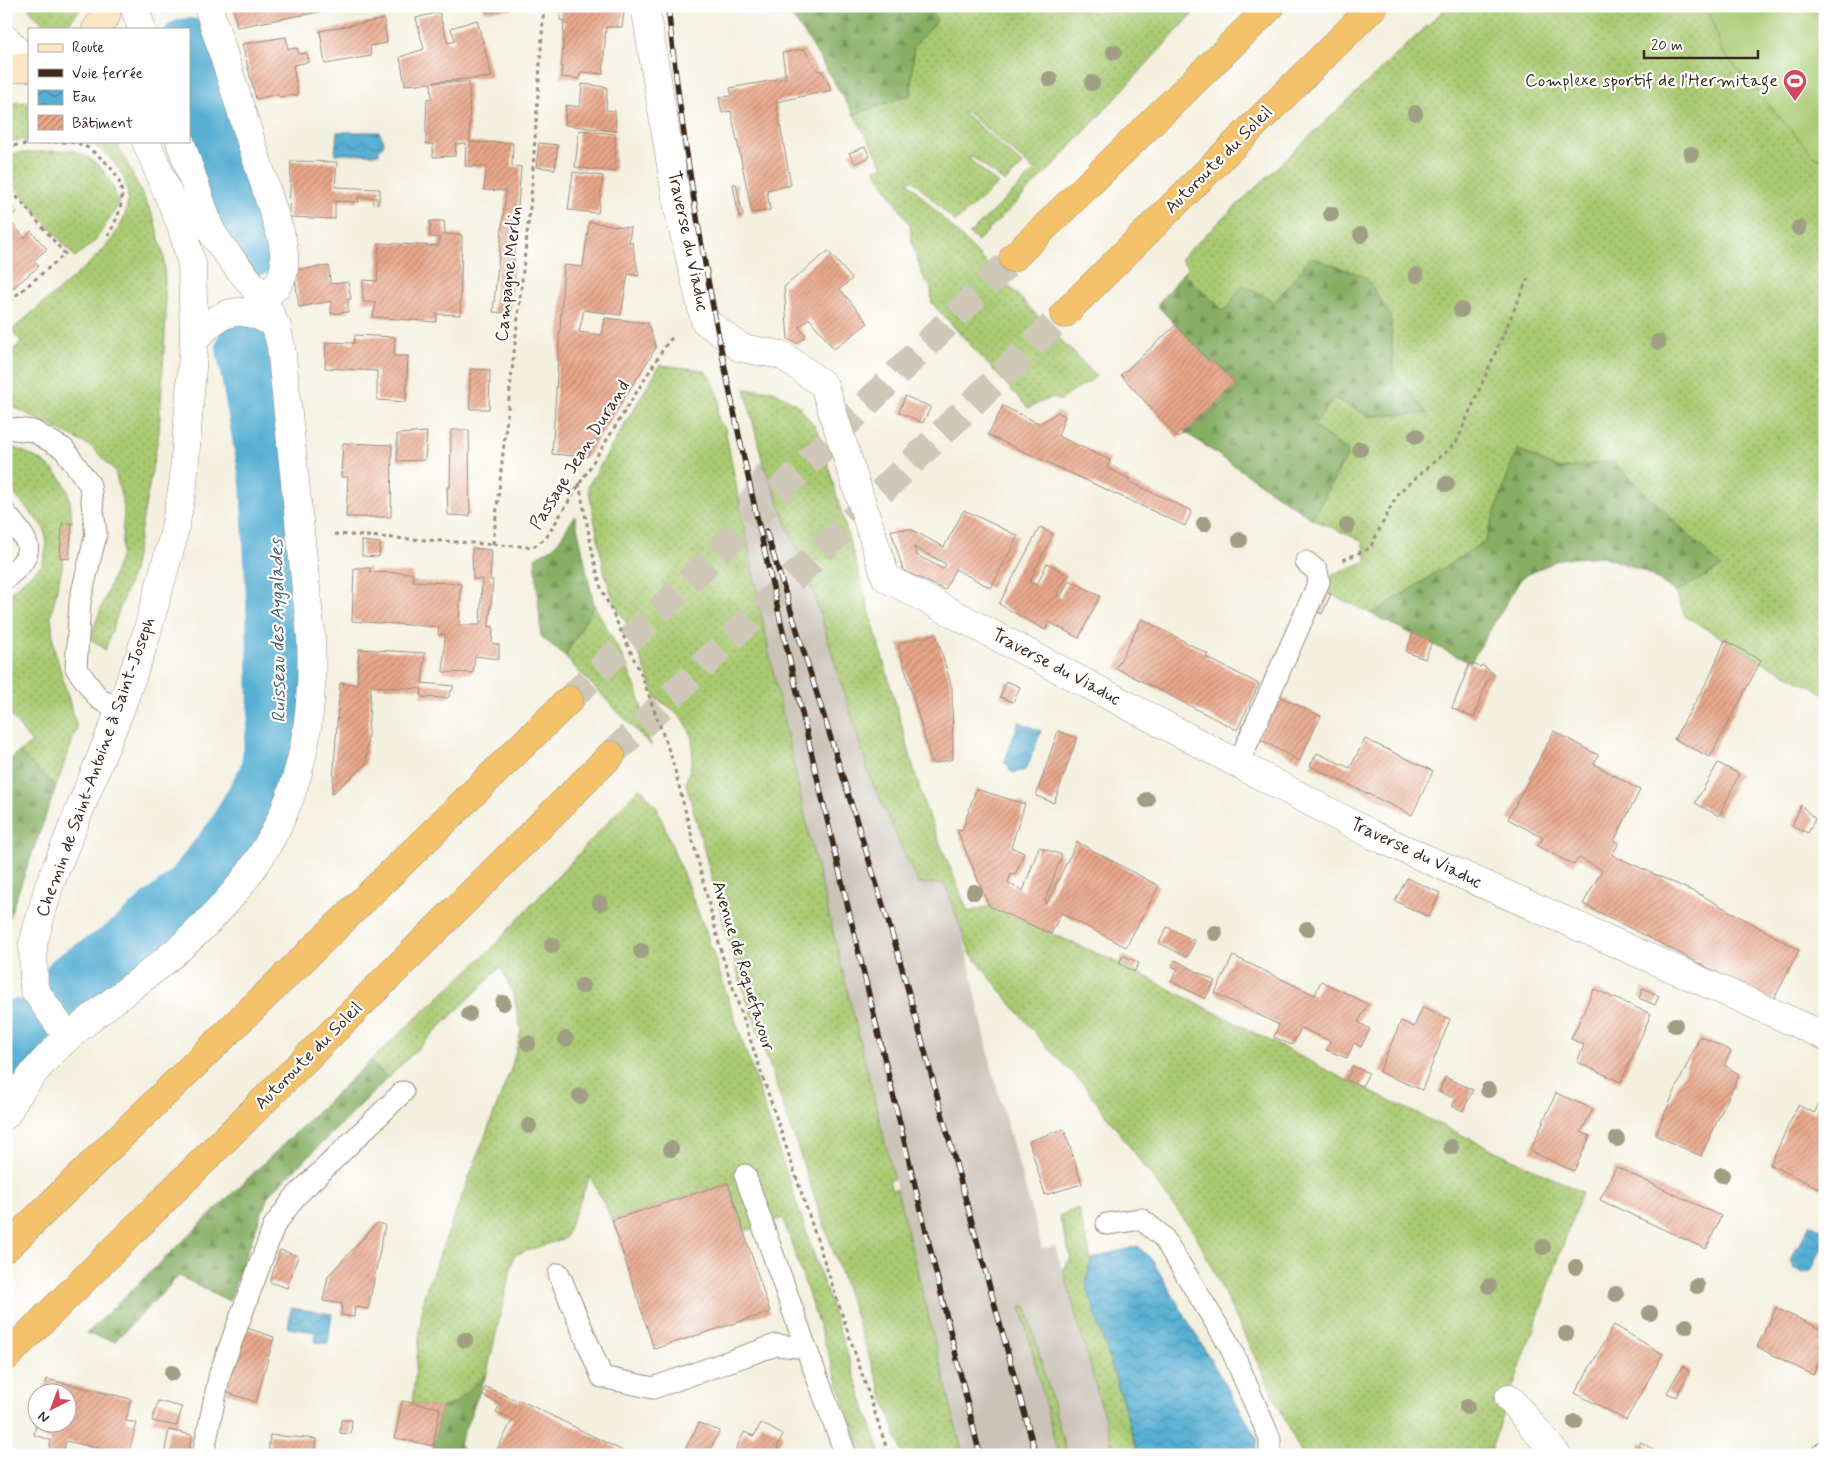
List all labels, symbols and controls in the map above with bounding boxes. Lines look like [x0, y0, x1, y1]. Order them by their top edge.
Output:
legend [28, 28, 190, 142]
scale bar [1644, 28, 1757, 60]
text: 20 m [1651, 36, 1683, 56]
text: Route [72, 38, 105, 58]
text: Voie ferrée [72, 64, 143, 84]
sports icon: Complexe sportif de l'Hermitage [1782, 68, 1808, 102]
place label: Complexe sportif de l'Hermitage [1525, 69, 1778, 95]
text: Eau [72, 88, 96, 108]
street label: Autoroute du Soleil [1160, 101, 1278, 219]
text: Bâtiment [72, 114, 133, 134]
street label: Traverse du Viaduc [661, 169, 715, 313]
street label: Campagne Merlin [490, 205, 528, 343]
street label: Passage Jean Durand [524, 376, 636, 534]
water label: Ruisseau des Aygalades [264, 537, 292, 723]
street label: Chemin de Saint-Antoine à Saint-Joseph [30, 614, 162, 920]
street label: Traverse du Viaduc [987, 623, 1125, 711]
street label: Traverse du Viaduc [1346, 812, 1486, 894]
street label: Avenue de Roquefavour [706, 878, 780, 1055]
street label: Autoroute du Soleil [250, 997, 368, 1115]
north arrow [28, 1384, 78, 1434]
text: N [34, 1407, 53, 1427]

